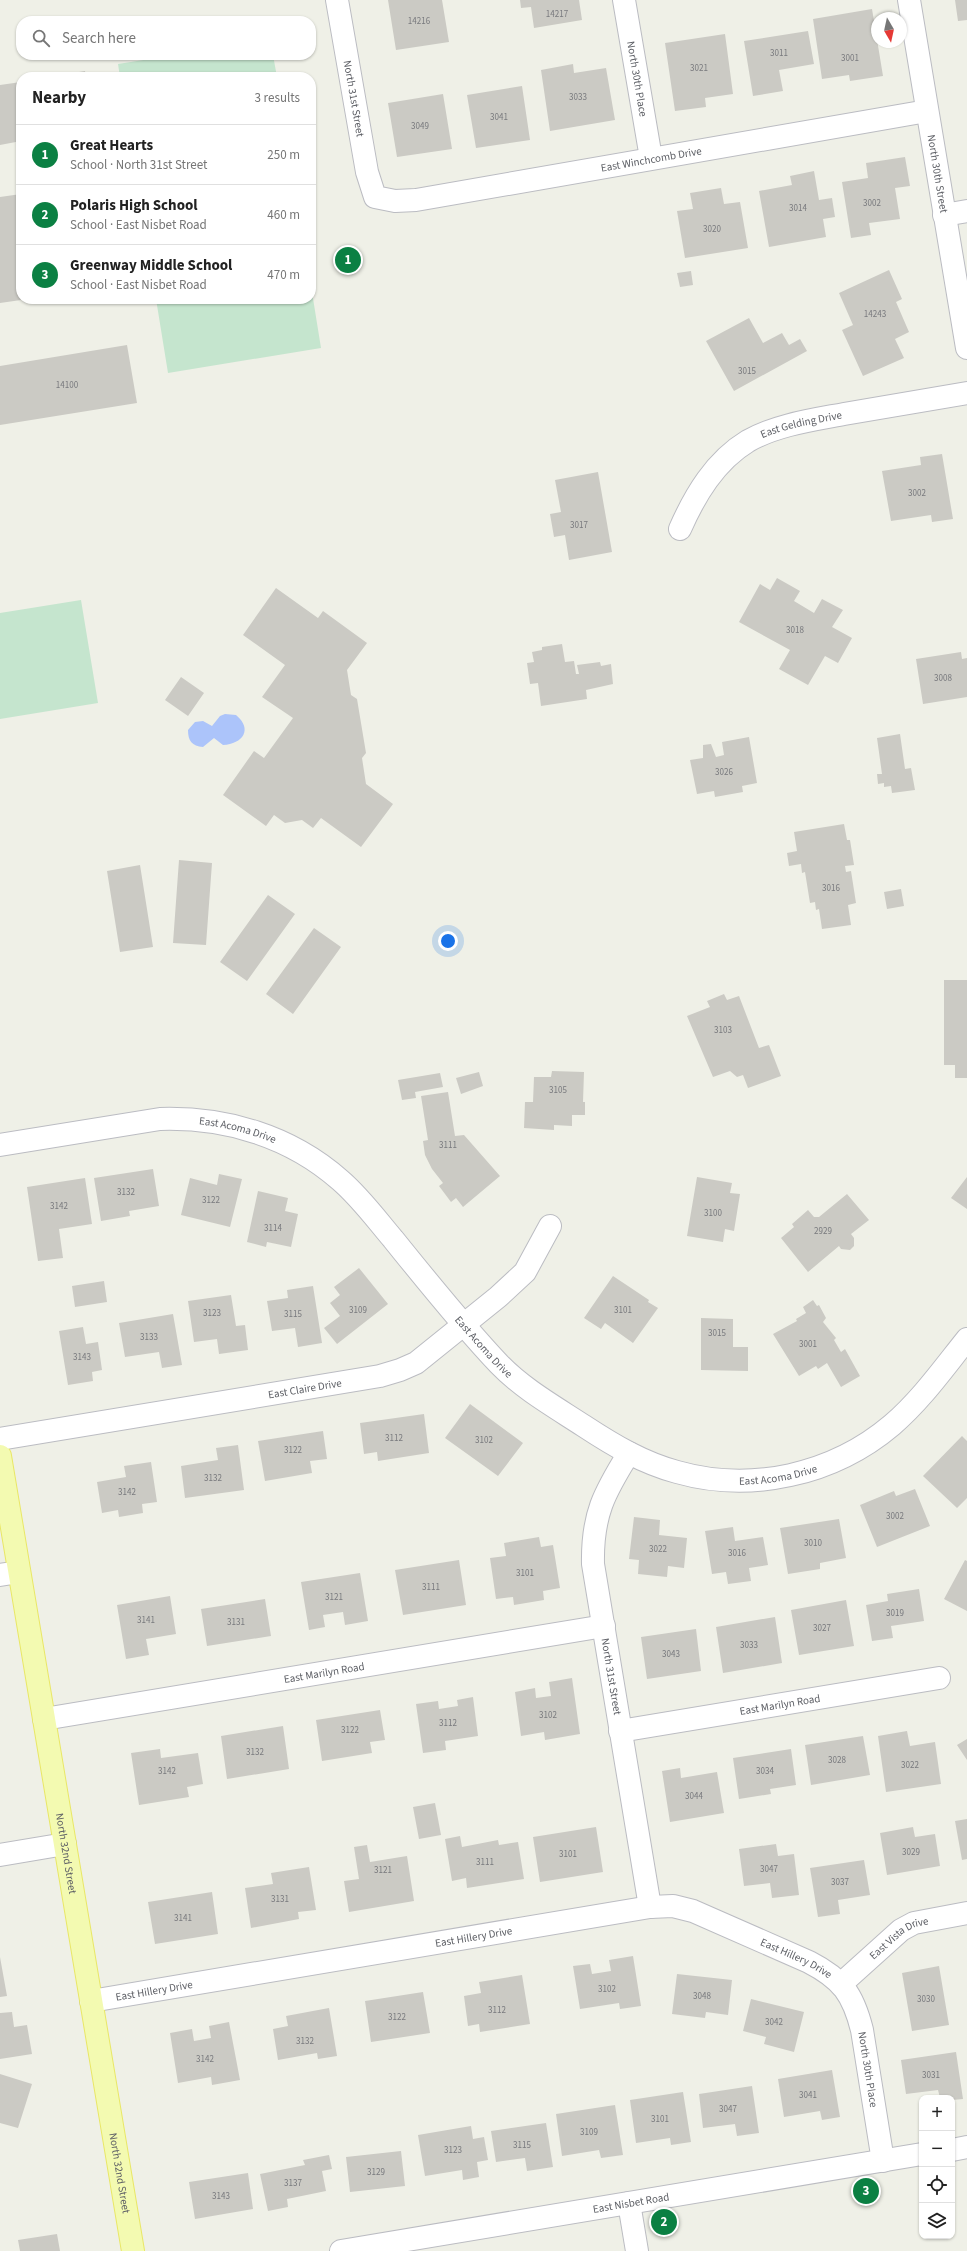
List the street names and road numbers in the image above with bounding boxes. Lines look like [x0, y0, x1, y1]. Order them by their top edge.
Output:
street label: North 30th Place [623, 40, 651, 118]
street label: North 31st Street [340, 59, 368, 138]
street label: North 30th Street [924, 133, 951, 214]
street label: East Winchcomb Drive [600, 143, 703, 176]
street label: East Gelding Drive [758, 407, 844, 442]
street label: East Acoma Drive [198, 1113, 279, 1147]
street label: East Acoma Drive [451, 1313, 516, 1382]
street label: East Claire Drive [267, 1375, 343, 1402]
street label: East Acoma Drive [739, 1461, 820, 1489]
street label: North 31st Street [597, 1637, 625, 1716]
street label: East Marilyn Road [283, 1659, 366, 1687]
street label: East Marilyn Road [738, 1691, 821, 1719]
street label: North 32nd Street [52, 1812, 80, 1895]
street label: East Vista Drive [866, 1913, 930, 1963]
street label: East Hillery Drive [434, 1923, 514, 1951]
street label: East Hillery Drive [758, 1935, 836, 1982]
street label: East Hillery Drive [114, 1977, 194, 2005]
street label: North 30th Place [854, 2031, 881, 2109]
street label: North 32nd Street [105, 2132, 134, 2215]
street label: East Nisbet Road [592, 2189, 670, 2217]

